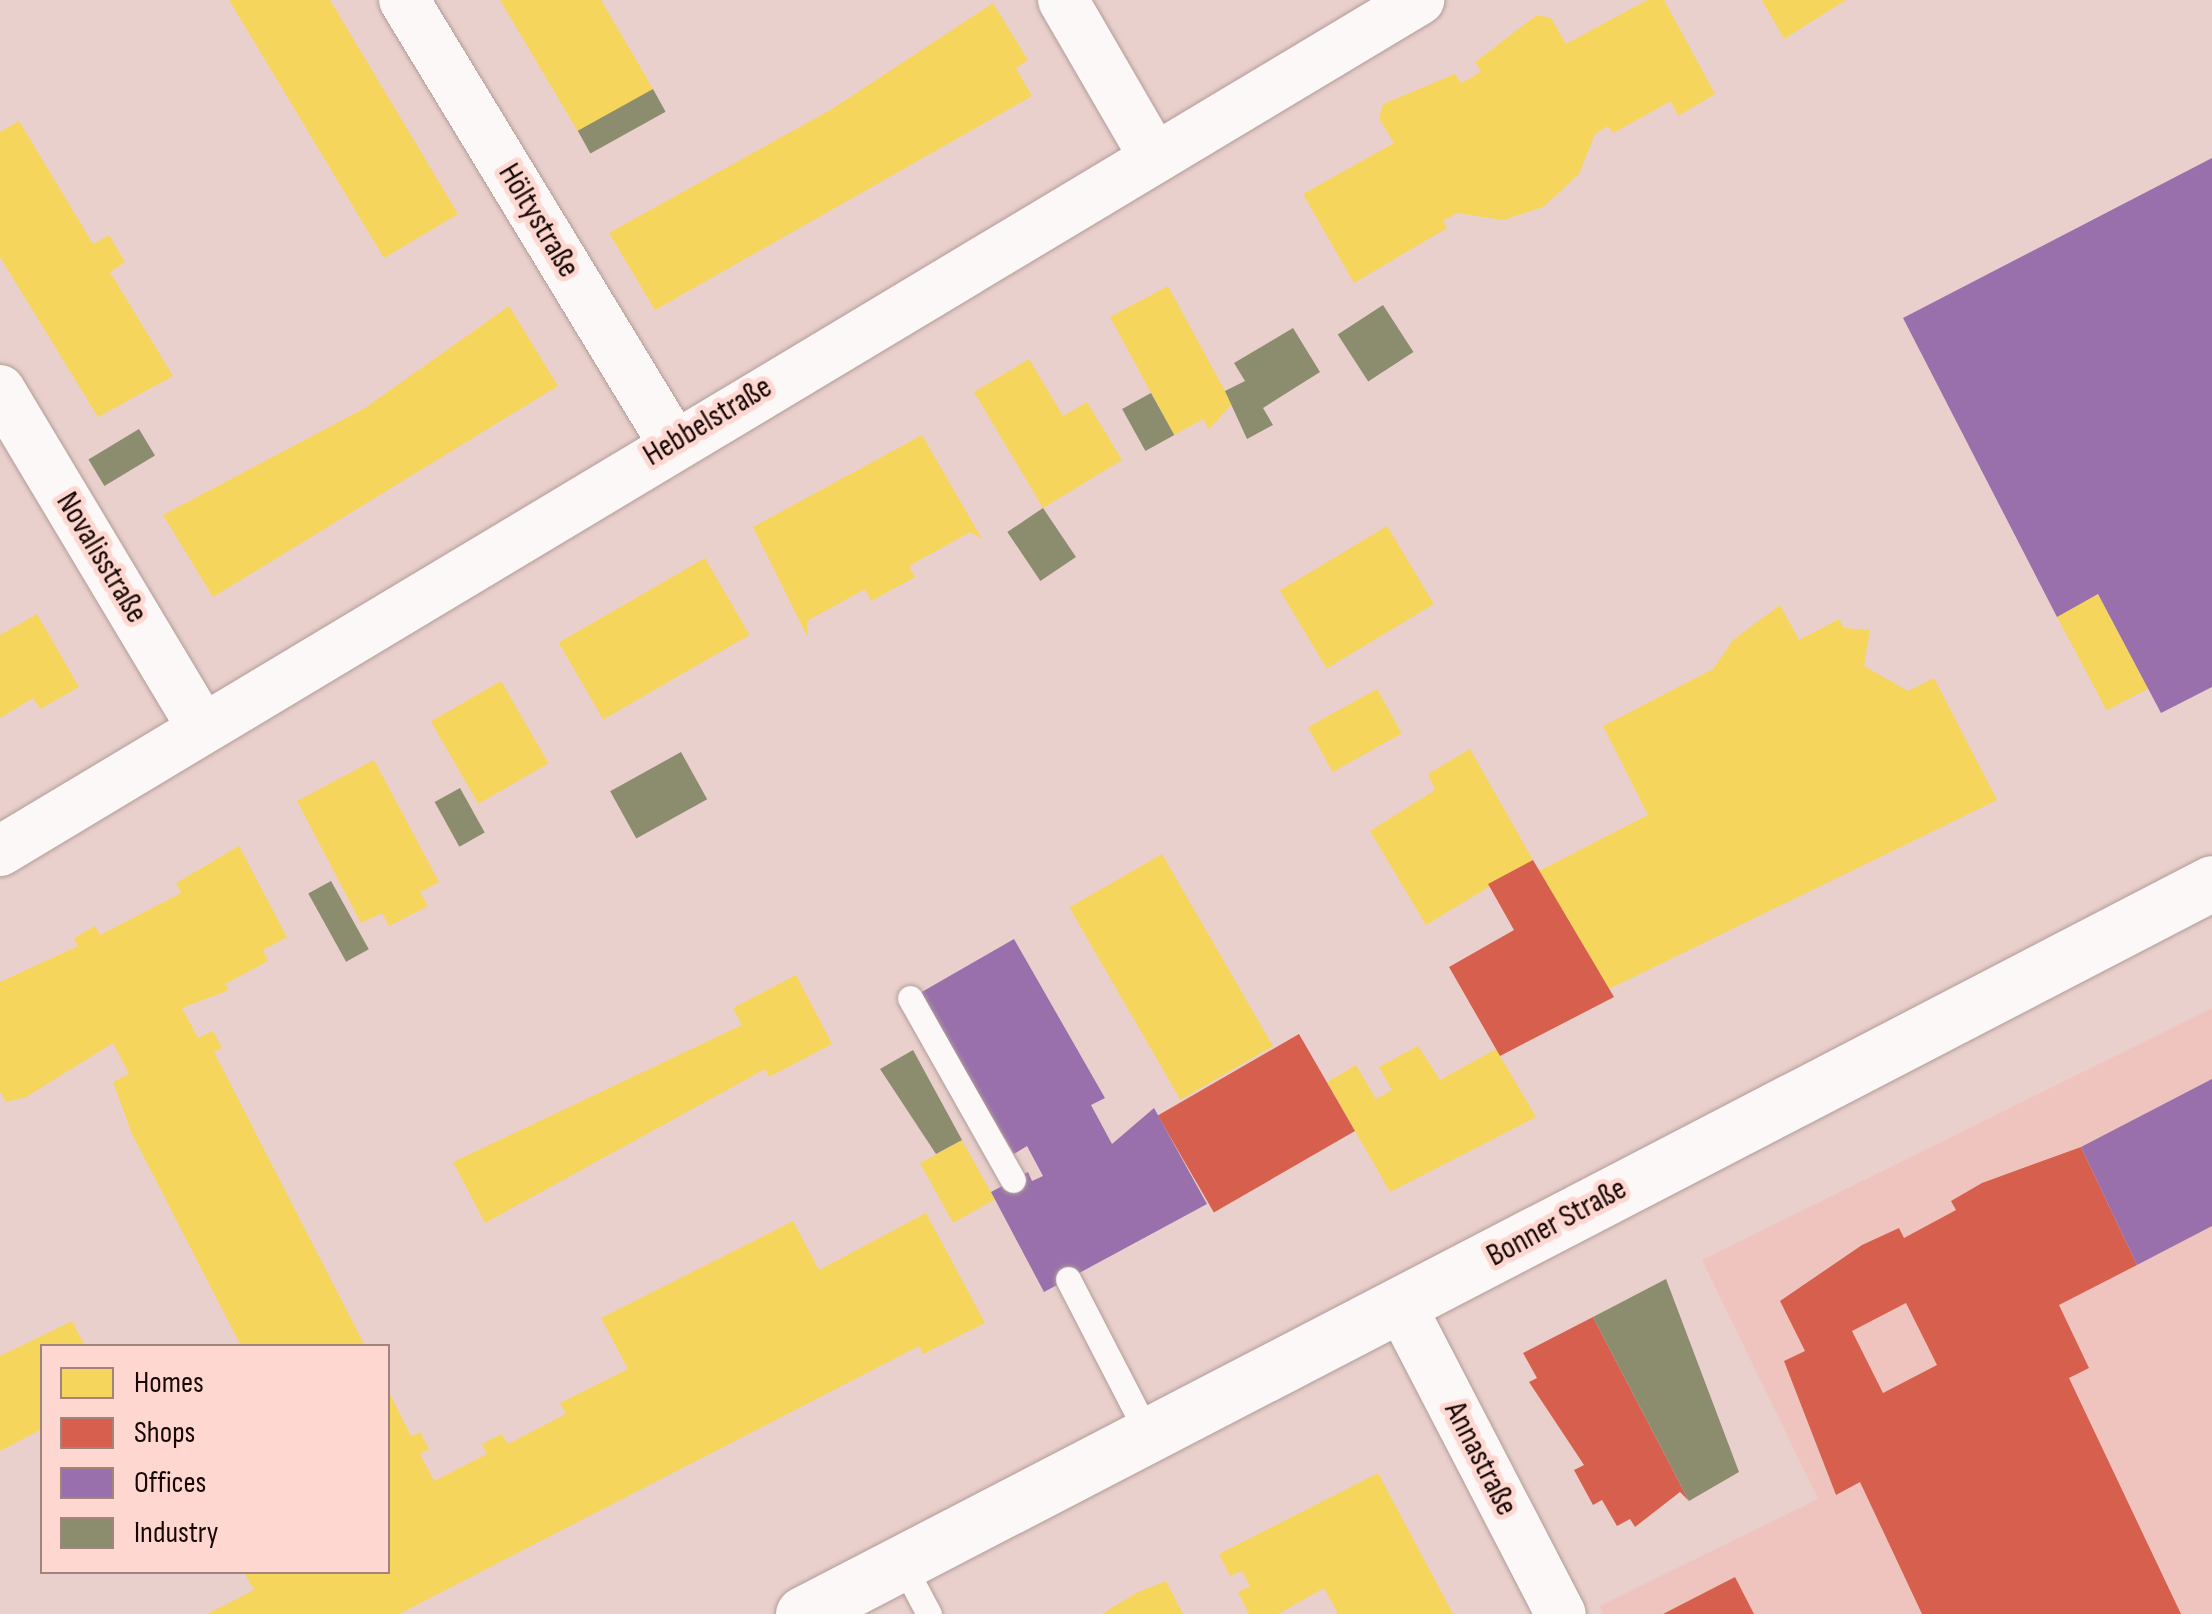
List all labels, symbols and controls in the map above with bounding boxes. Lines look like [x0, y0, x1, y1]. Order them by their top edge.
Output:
street label: Höltystraße [489, 157, 587, 285]
street label: Hebbelstraße [637, 369, 779, 475]
street label: Novalisstraße [47, 486, 155, 630]
street label: Bonner Straße [1481, 1170, 1633, 1276]
legend [40, 1344, 390, 1574]
text: Homes [134, 1365, 204, 1401]
street label: Annastraße [1435, 1396, 1525, 1522]
text: Shops [134, 1415, 195, 1451]
text: Offices [134, 1465, 206, 1501]
text: Industry [134, 1515, 218, 1551]

